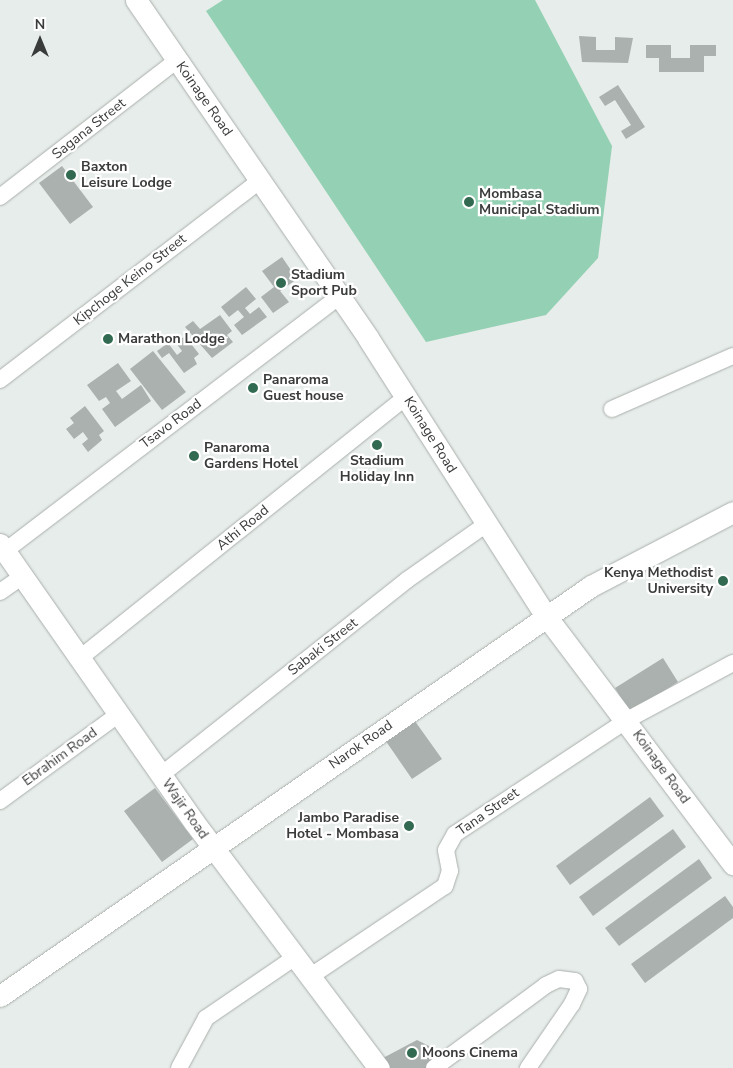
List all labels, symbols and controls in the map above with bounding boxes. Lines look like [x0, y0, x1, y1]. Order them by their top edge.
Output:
north arrow [15, 15, 65, 65]
text: N [35, 15, 45, 34]
street label: Koinage Road [172, 59, 236, 139]
street label: Sagana Street [49, 95, 129, 163]
place label: Baxton Leisure Lodge [81, 159, 172, 192]
marker: Baxton Leisure Lodge [65, 169, 77, 181]
place label: Mombasa Municipal Stadium [479, 186, 600, 218]
marker: Mombasa Municipal Stadium [463, 196, 475, 208]
street label: Kipchoge Keino Street [70, 231, 190, 329]
place label: Stadium Sport Pub [291, 267, 357, 300]
marker: Stadium Sport Pub [275, 277, 287, 289]
place label: Marathon Lodge [118, 331, 225, 347]
marker: Marathon Lodge [102, 333, 114, 345]
place label: Panaroma Guest house [263, 372, 344, 404]
marker: Panaroma Guest house [247, 382, 259, 394]
street label: Koinage Road [400, 394, 460, 476]
street label: Tsavo Road [137, 395, 205, 453]
marker: Stadium Holiday Inn [371, 439, 383, 451]
place label: Panaroma Gardens Hotel [204, 440, 298, 472]
marker: Panaroma Gardens Hotel [188, 450, 200, 462]
place label: Stadium Holiday Inn [340, 453, 414, 486]
street label: Athi Road [214, 502, 272, 554]
place label: Kenya Methodist University [604, 565, 713, 598]
marker: Kenya Methodist University [717, 575, 729, 587]
street label: Sabaki Street [285, 615, 361, 679]
street label: Narok Road [326, 717, 396, 773]
street label: Ebrahim Road [19, 724, 101, 790]
street label: Koinage Road [629, 727, 693, 807]
street label: Wajir Road [158, 776, 212, 842]
street label: Tana Street [454, 784, 522, 840]
place label: Jambo Paradise Hotel - Mombasa [286, 810, 399, 842]
marker: Jambo Paradise Hotel - Mombasa [403, 820, 415, 832]
place label: Moons Cinema [422, 1045, 518, 1061]
marker: Moons Cinema [406, 1047, 418, 1059]

